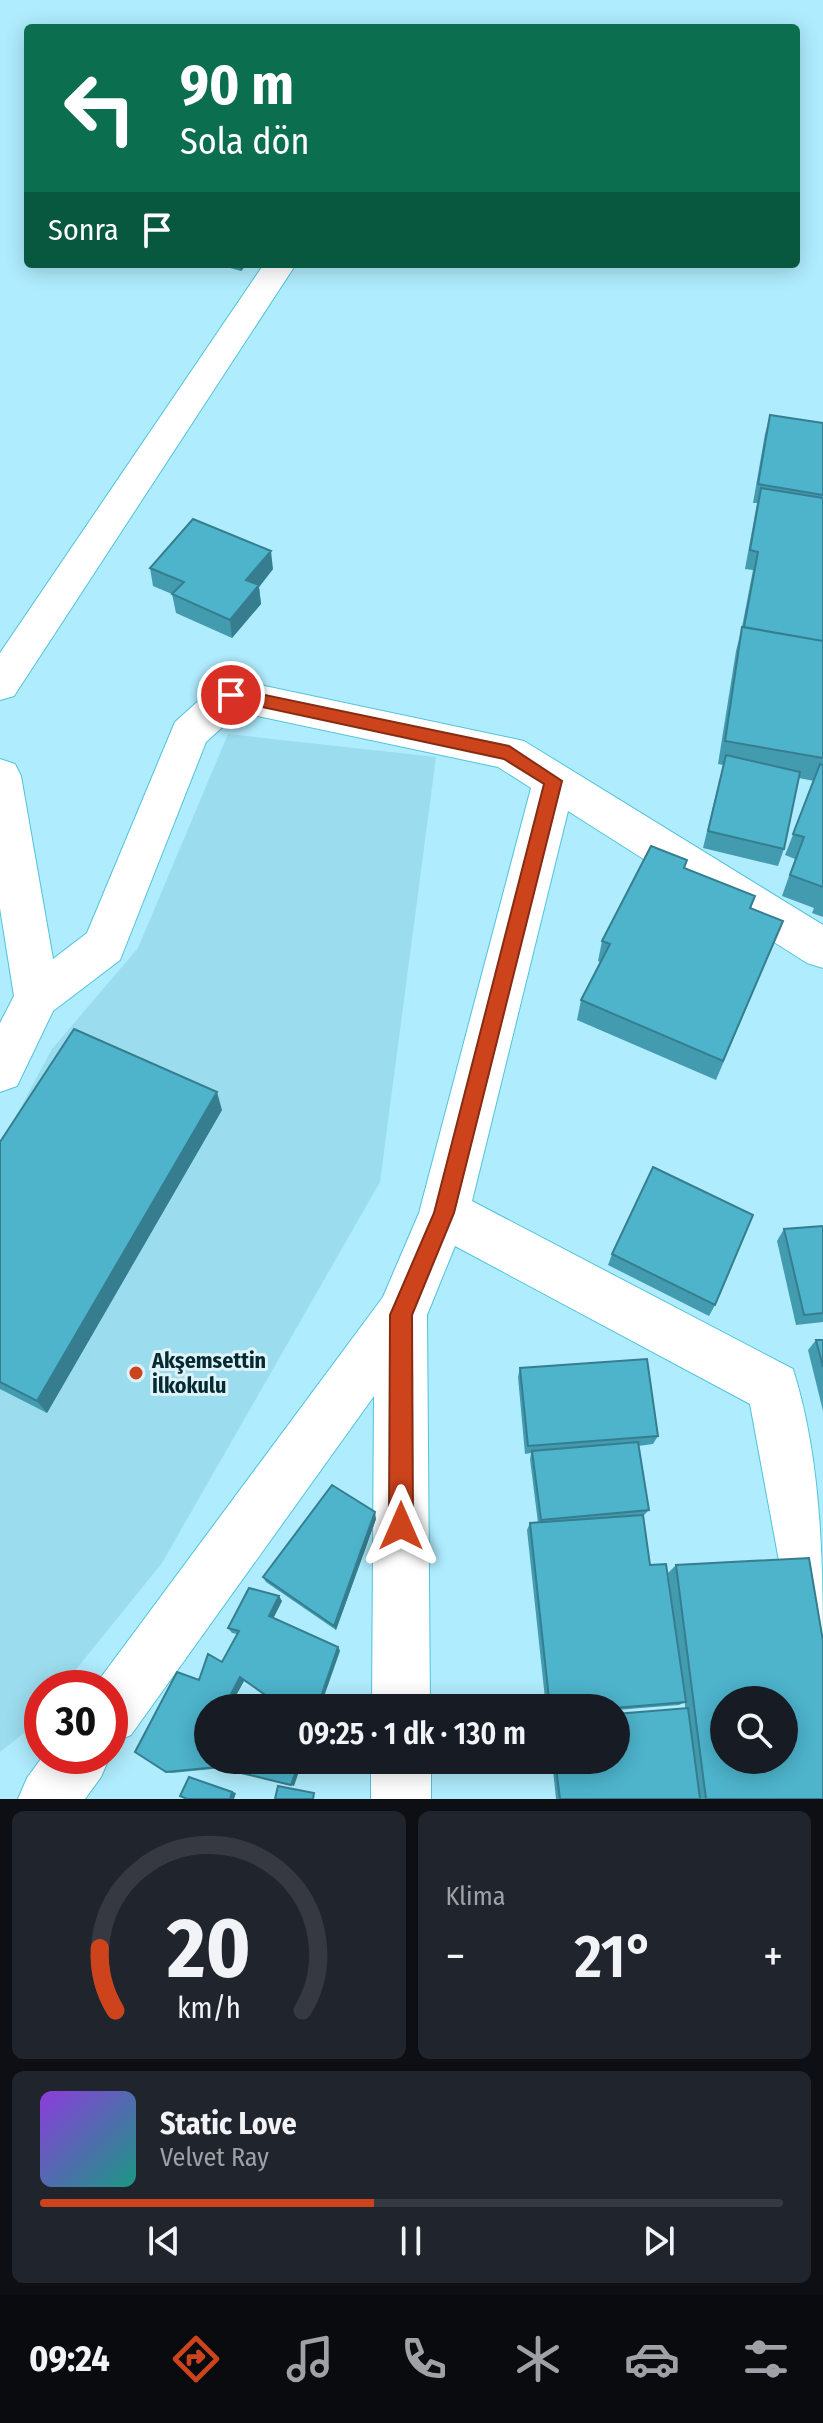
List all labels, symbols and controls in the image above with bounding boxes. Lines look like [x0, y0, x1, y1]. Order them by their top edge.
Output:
text: 90 m [180, 52, 294, 119]
icon: left [48, 56, 152, 160]
text: Sola dön [180, 120, 309, 164]
icon: arrive [135, 208, 179, 252]
text: Sonra [48, 212, 119, 248]
pin [197, 661, 265, 729]
icon: arrive [209, 673, 253, 717]
place label: Akşemsettin İlkokulu [151, 1347, 266, 1399]
marker: Akşemsettin İlkokulu [127, 1364, 145, 1382]
position arrow [359, 1484, 443, 1568]
speed limit sign: 30 [24, 1670, 128, 1774]
map controls [710, 1686, 798, 1774]
button: search [710, 1686, 798, 1774]
text: 09:25 · 1 dk · 130 m [298, 1716, 526, 1752]
text: Klima [446, 1881, 505, 1912]
text: 20 [166, 1899, 251, 1999]
text: 21° [574, 1921, 654, 1993]
text: − [446, 1930, 465, 1983]
text: + [763, 1930, 783, 1983]
text: km/h [177, 1991, 241, 2026]
text: Static Love [160, 2106, 297, 2142]
text: Velvet Ray [160, 2142, 269, 2173]
icon: previous [142, 2219, 186, 2263]
icon: pause [389, 2219, 433, 2263]
icon: next [637, 2219, 681, 2263]
icon: directions [168, 2331, 224, 2387]
icon: music [282, 2331, 338, 2387]
icon: phone [396, 2331, 452, 2387]
icon: climate [510, 2331, 566, 2387]
icon: car [624, 2331, 680, 2387]
icon: filters [738, 2331, 794, 2387]
text: 09:24 [29, 2337, 110, 2381]

